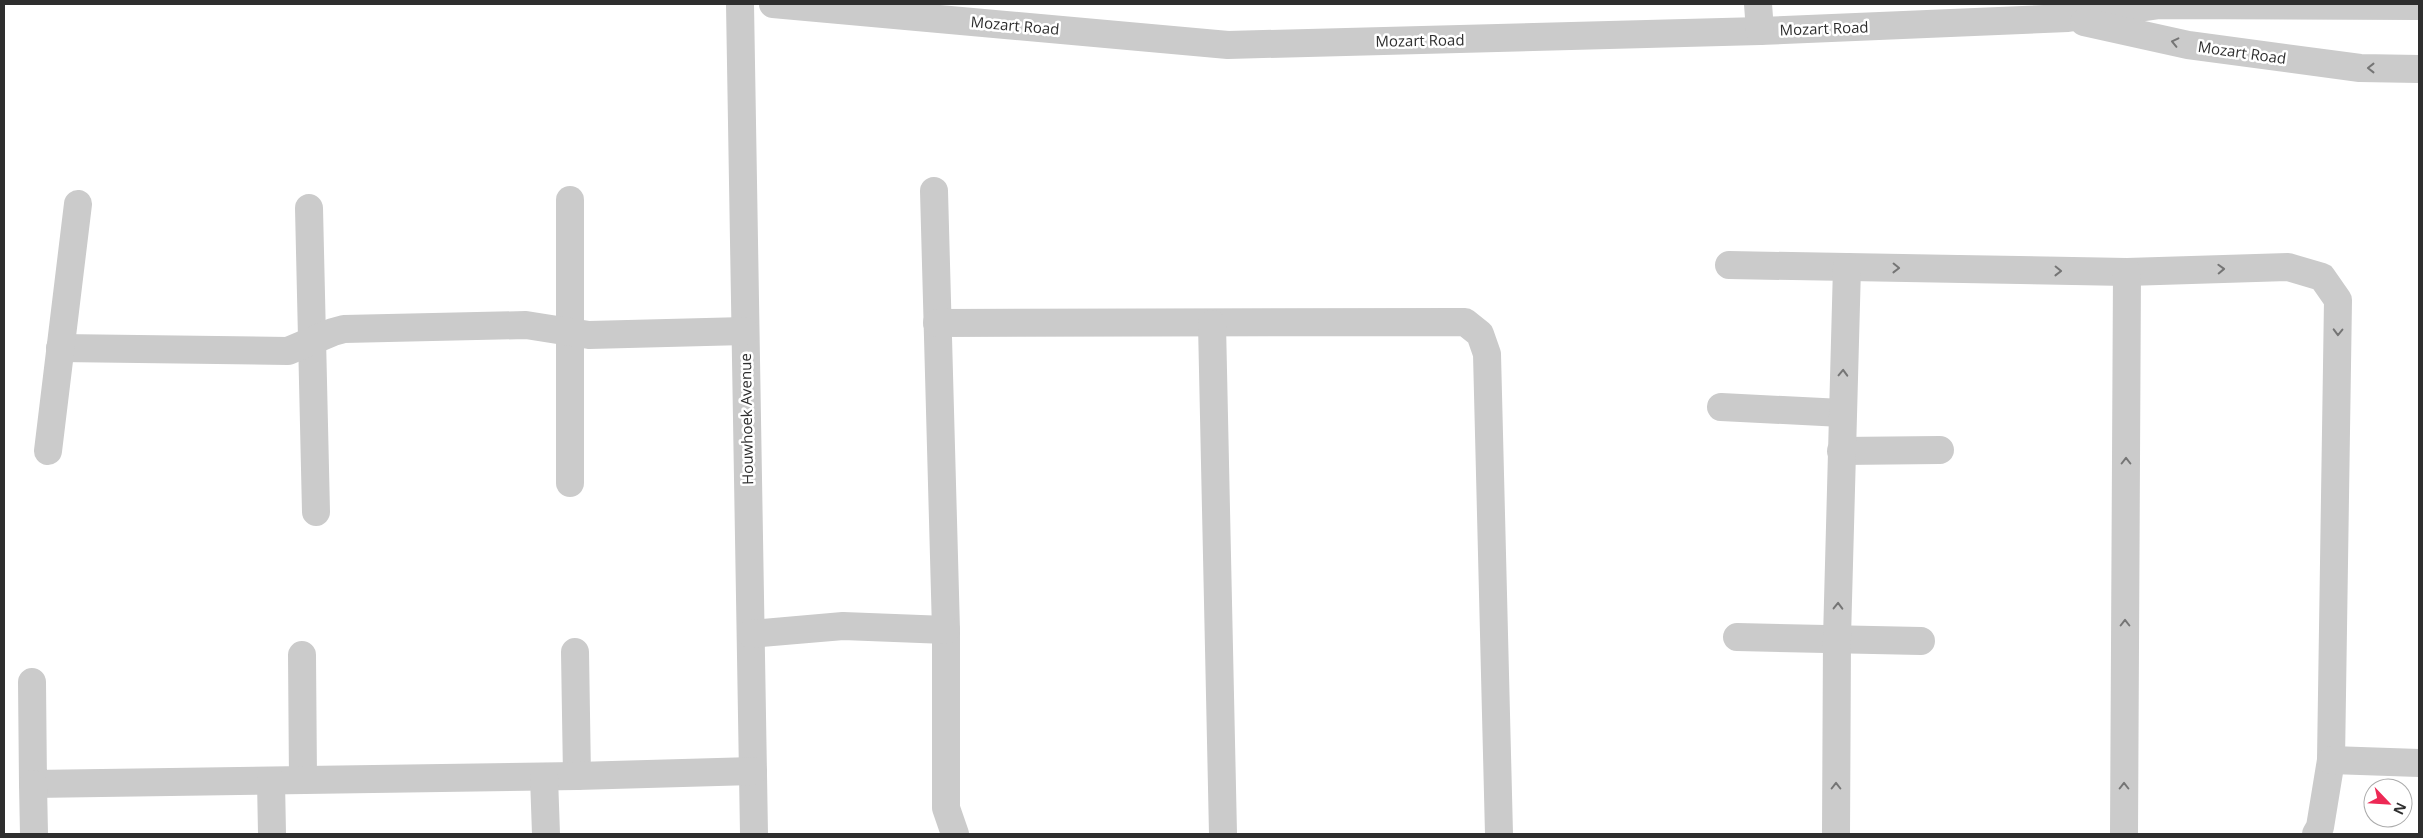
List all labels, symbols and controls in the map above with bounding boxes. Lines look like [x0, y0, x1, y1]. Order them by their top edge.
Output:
street label: Mozart Road [970, 11, 1060, 39]
street label: Mozart Road [1779, 16, 1869, 40]
street label: Mozart Road [1375, 29, 1465, 51]
street label: Mozart Road [2197, 36, 2288, 68]
one-way arrow [2170, 37, 2179, 48]
one-way arrow [2366, 63, 2374, 74]
one-way arrow [1892, 263, 1900, 273]
one-way arrow [2218, 264, 2225, 274]
one-way arrow [2055, 266, 2063, 276]
one-way arrow [2332, 328, 2343, 336]
street label: Houwhoek Avenue [735, 353, 757, 485]
one-way arrow [1838, 369, 1849, 377]
one-way arrow [2121, 456, 2131, 464]
one-way arrow [1833, 601, 1843, 609]
one-way arrow [2120, 619, 2130, 626]
north arrow [2363, 778, 2413, 828]
one-way arrow [1831, 781, 1841, 789]
one-way arrow [2119, 781, 2129, 789]
text: N [2389, 800, 2411, 818]

